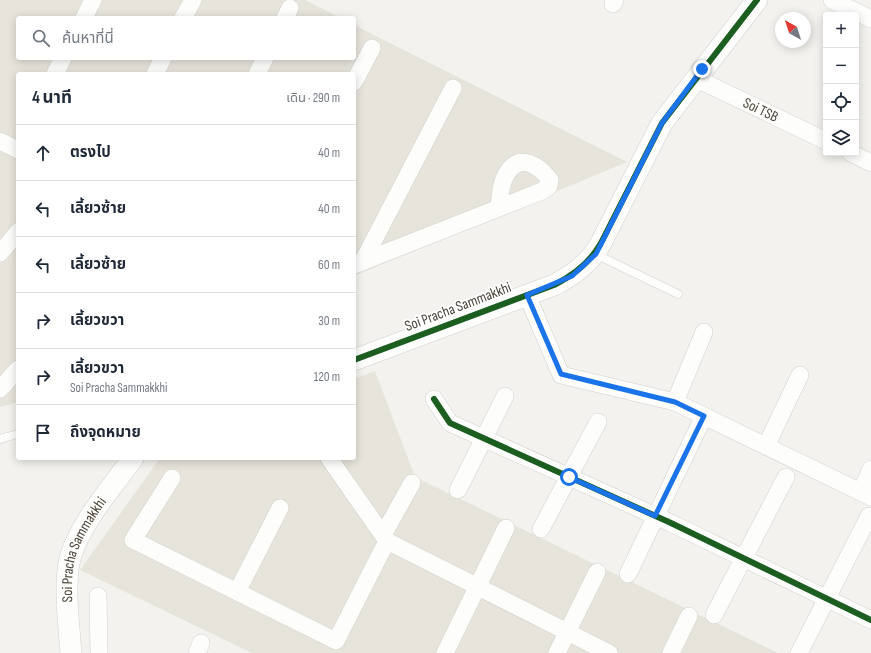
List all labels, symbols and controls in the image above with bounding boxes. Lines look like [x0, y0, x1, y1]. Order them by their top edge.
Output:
north arrow [775, 12, 811, 48]
map controls [823, 12, 859, 156]
button: + [823, 12, 859, 48]
search box [16, 16, 356, 60]
icon: search [30, 27, 52, 49]
text: ค้นหาที่นี่ [62, 29, 114, 48]
button: − [823, 48, 859, 84]
route end [693, 60, 711, 78]
button: locate [823, 84, 859, 120]
text: 4 นาที [32, 88, 72, 108]
text: เดิน · 290 m [286, 90, 340, 106]
street label: Soi TSB [740, 93, 782, 126]
button: layers [823, 120, 859, 156]
icon: ahead [32, 142, 54, 164]
text: ตรงไป [70, 143, 111, 162]
text: 40 m [318, 145, 340, 161]
icon: left [32, 198, 54, 220]
text: เลี้ยวซ้าย [70, 199, 126, 218]
text: 40 m [318, 201, 340, 217]
icon: left [32, 254, 54, 276]
text: เลี้ยวซ้าย [70, 255, 126, 274]
text: 60 m [318, 257, 340, 273]
street label: Soi Pracha Sammakkhi [402, 278, 514, 336]
icon: right [32, 310, 54, 332]
text: เลี้ยวขวา [70, 311, 124, 330]
text: 30 m [318, 313, 340, 329]
text: เลี้ยวขวา [70, 359, 124, 378]
icon: right [32, 366, 54, 388]
text: 120 m [314, 369, 340, 385]
text: Soi Pracha Sammakkhi [70, 380, 167, 396]
icon: arrive [32, 422, 54, 444]
text: ถึงจุดหมาย [70, 423, 141, 442]
route start [560, 468, 578, 486]
street label: Soi Pracha Sammakkhi [57, 493, 110, 603]

